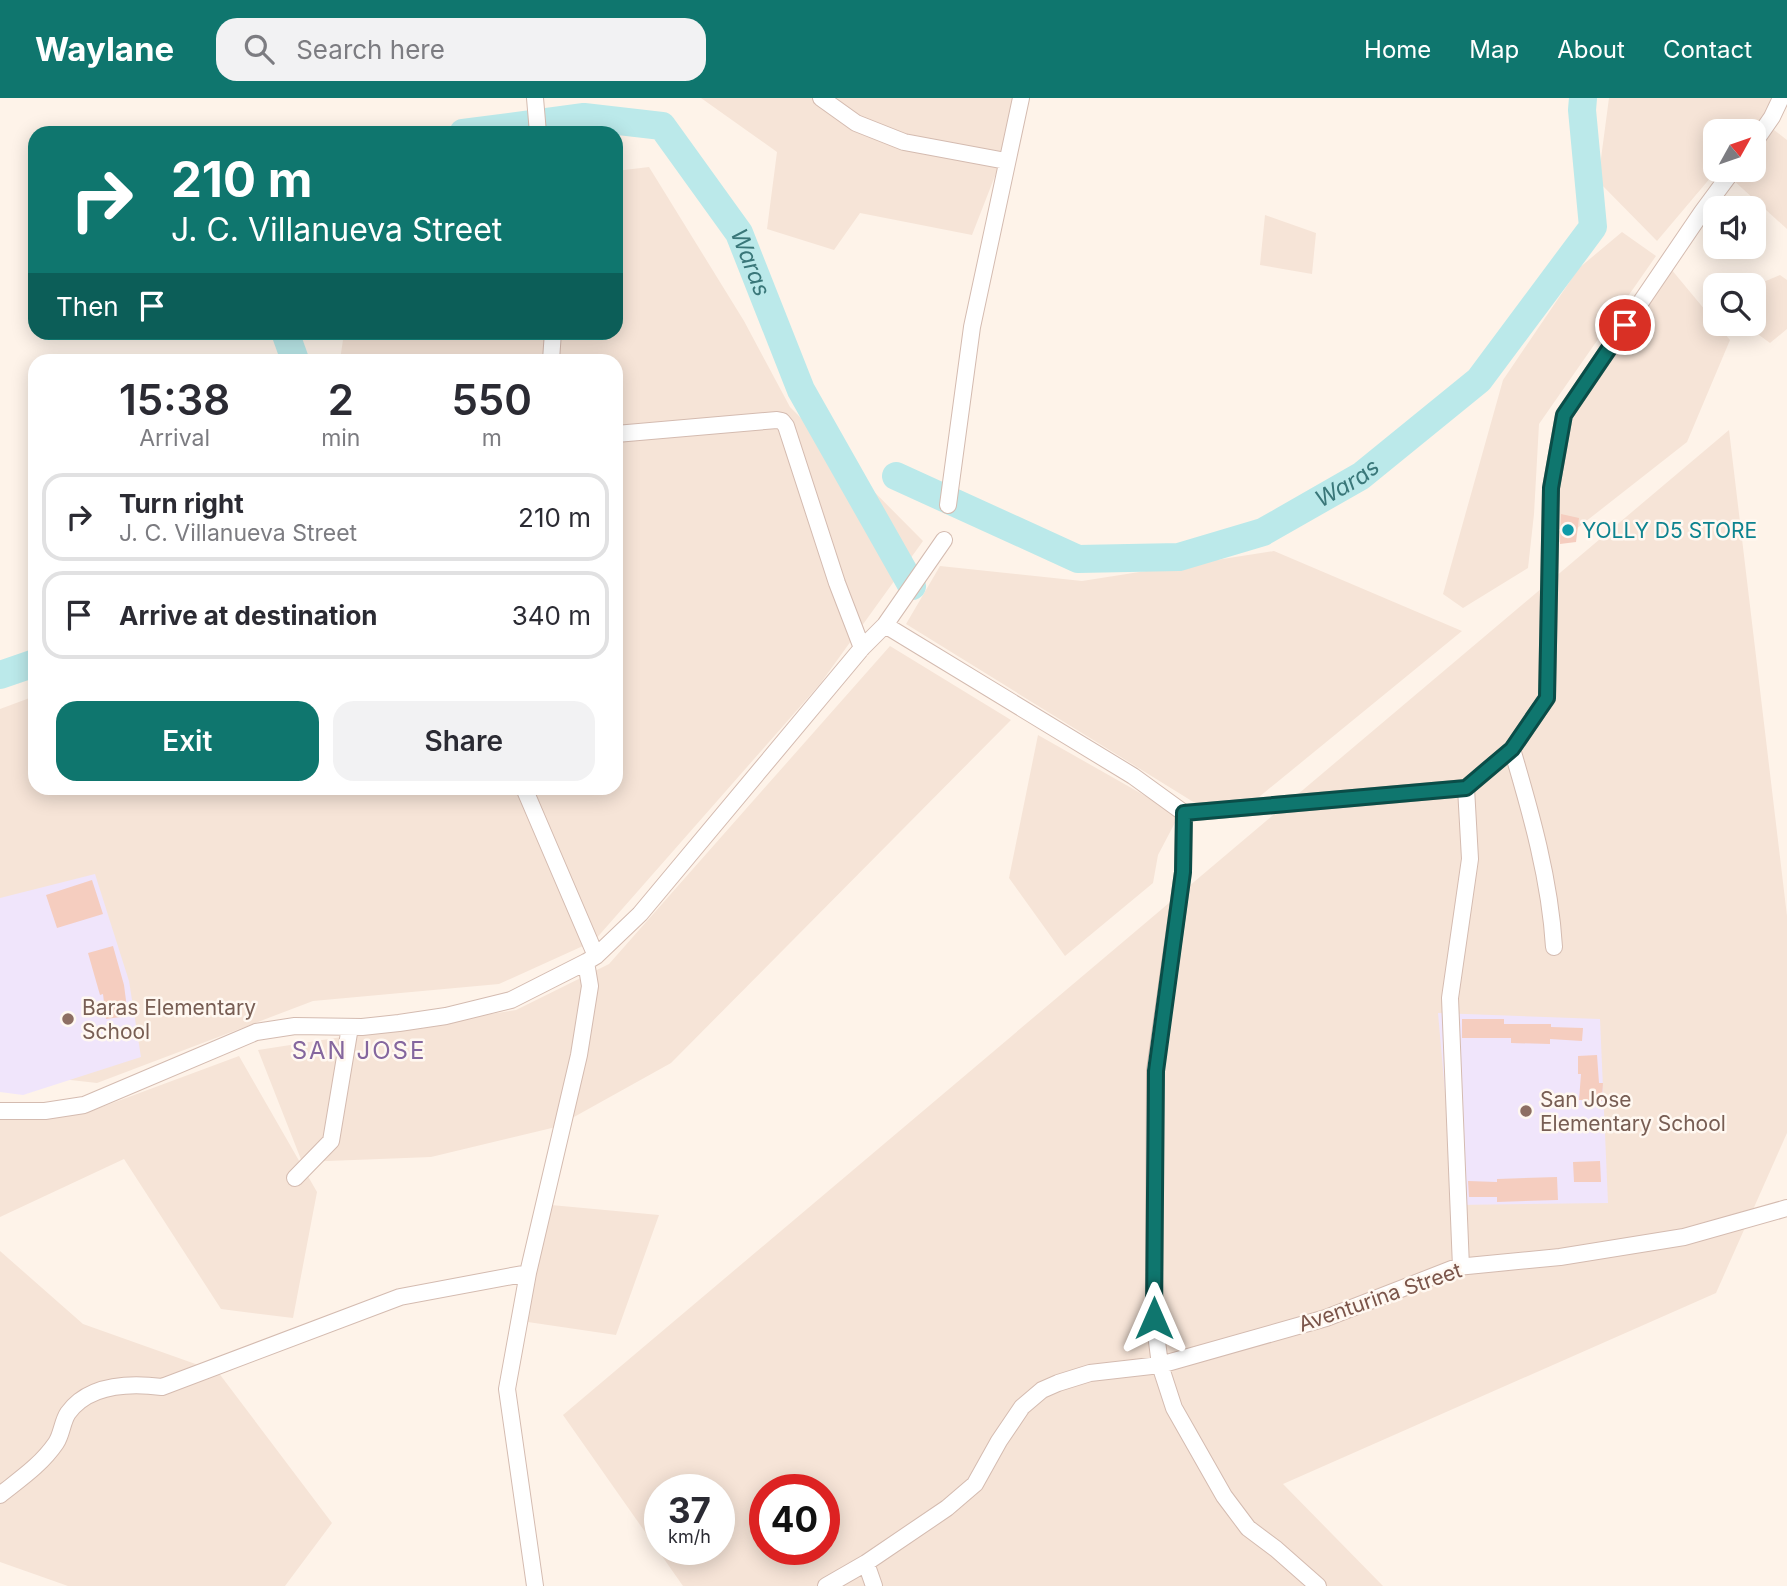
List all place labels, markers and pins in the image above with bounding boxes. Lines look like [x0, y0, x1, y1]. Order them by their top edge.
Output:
pin [1595, 295, 1655, 355]
place label: YOLLY D5 STORE [1582, 518, 1757, 543]
marker: YOLLY D5 STORE [1560, 522, 1576, 538]
place label: Baras Elementary School [82, 995, 256, 1044]
marker: Baras Elementary School [60, 1011, 76, 1027]
place label: San Jose Elementary School [1540, 1087, 1726, 1136]
marker: San Jose Elementary School [1518, 1103, 1534, 1119]

